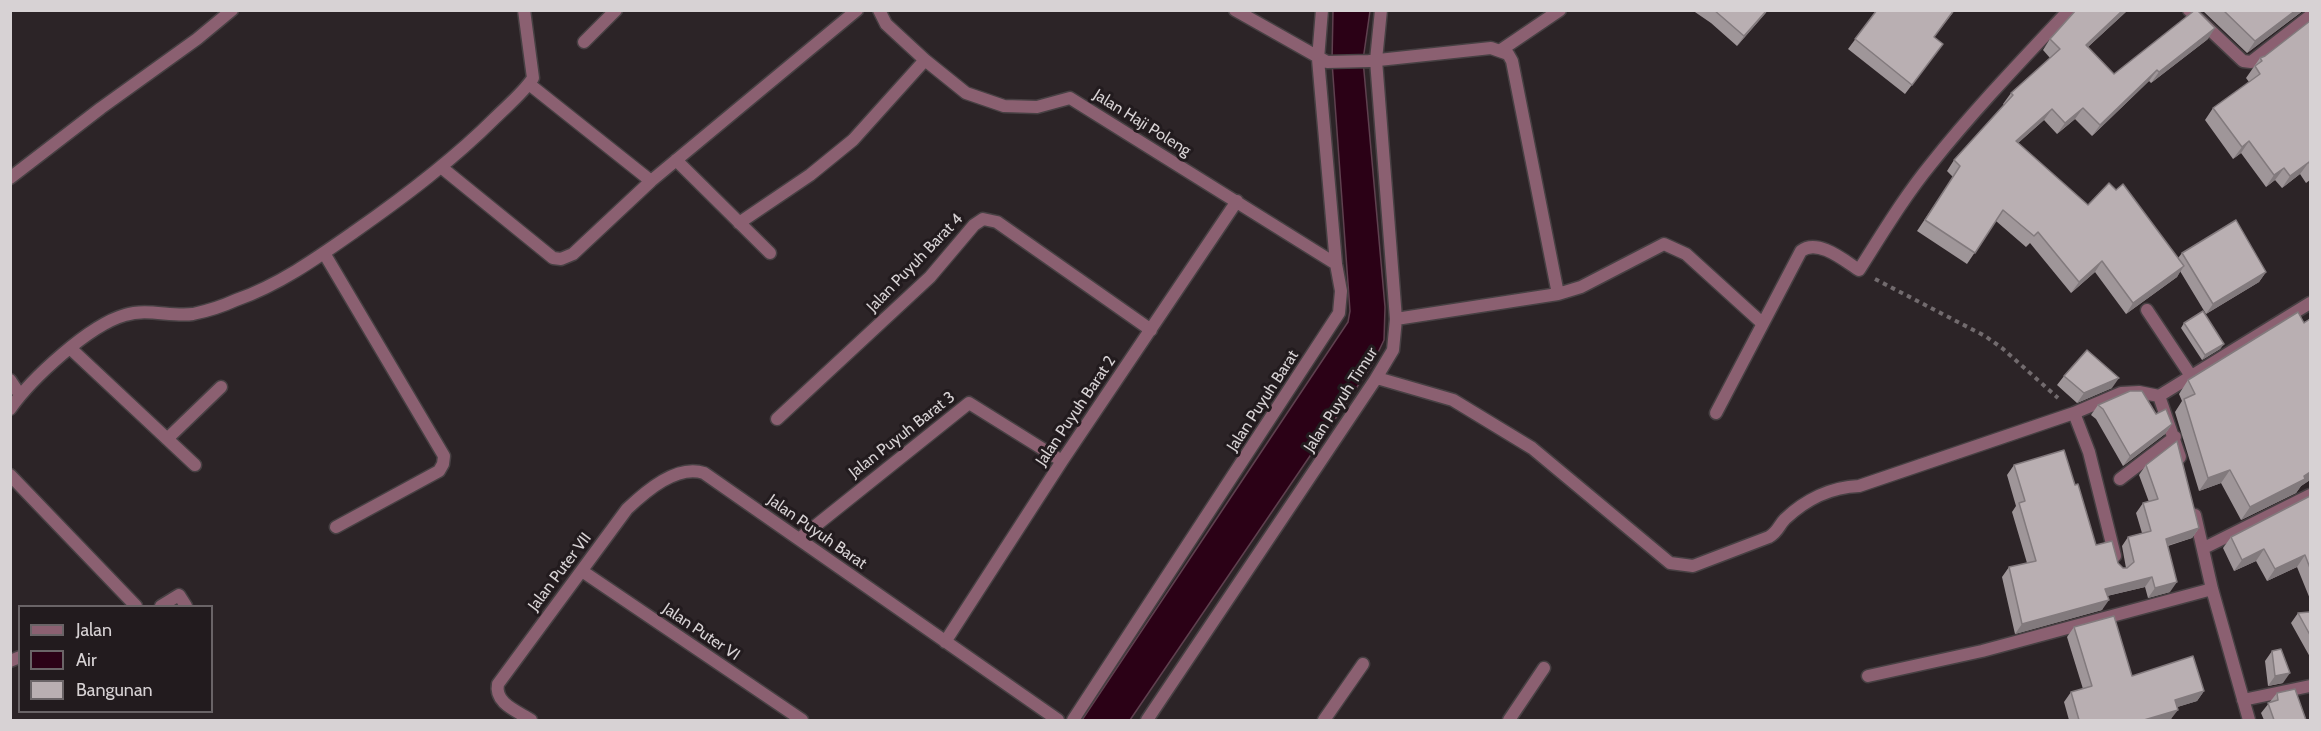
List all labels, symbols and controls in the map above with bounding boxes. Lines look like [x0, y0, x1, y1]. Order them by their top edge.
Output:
street label: Jalan Haji Poleng [1090, 85, 1194, 161]
street label: Jalan Puyuh Barat 4 [863, 210, 967, 316]
street label: Jalan Puyuh Timur [1300, 344, 1382, 456]
street label: Jalan Puyuh Barat [1223, 347, 1303, 455]
street label: Jalan Puyuh Barat 2 [1032, 352, 1120, 470]
street label: Jalan Puyuh Barat 3 [845, 388, 959, 482]
street label: Jalan Puyuh Barat [764, 491, 870, 573]
street label: Jalan Puter VII [524, 529, 596, 615]
street label: Jalan Puter VI [659, 599, 743, 665]
legend [18, 605, 213, 713]
text: Jalan [76, 619, 112, 641]
text: Air [76, 649, 97, 671]
text: Bangunan [76, 679, 153, 701]

